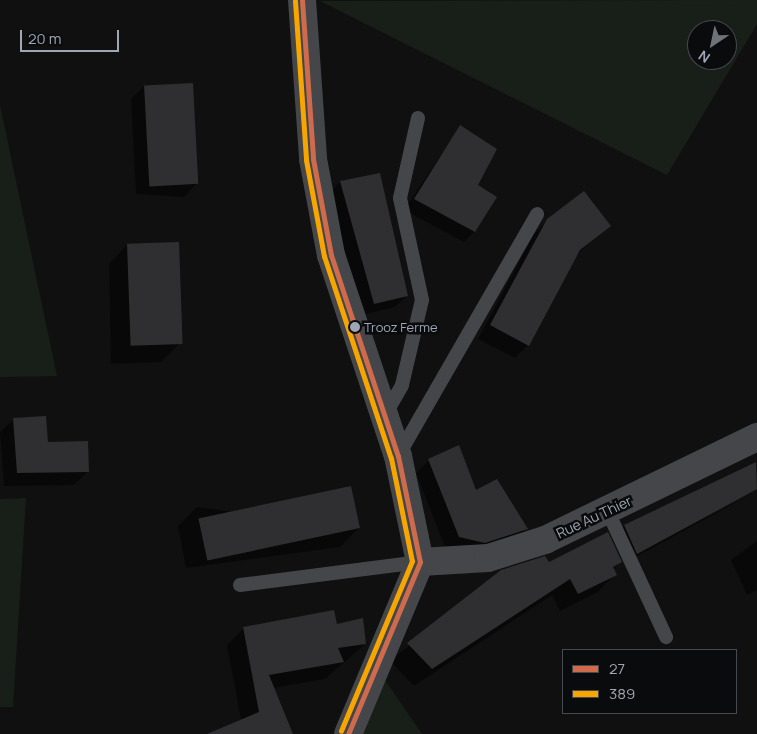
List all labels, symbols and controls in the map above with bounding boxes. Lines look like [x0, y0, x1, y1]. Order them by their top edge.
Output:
scale bar [22, 20, 121, 52]
north arrow [687, 20, 737, 70]
text: 20 m [28, 28, 61, 49]
text: N [694, 46, 713, 68]
place label: Trooz Ferme [364, 319, 437, 335]
marker: Trooz Ferme [350, 322, 360, 332]
street label: Rue Au Thier [554, 492, 634, 542]
legend [562, 649, 737, 714]
text: 27 [609, 658, 625, 679]
text: 389 [609, 683, 635, 704]

